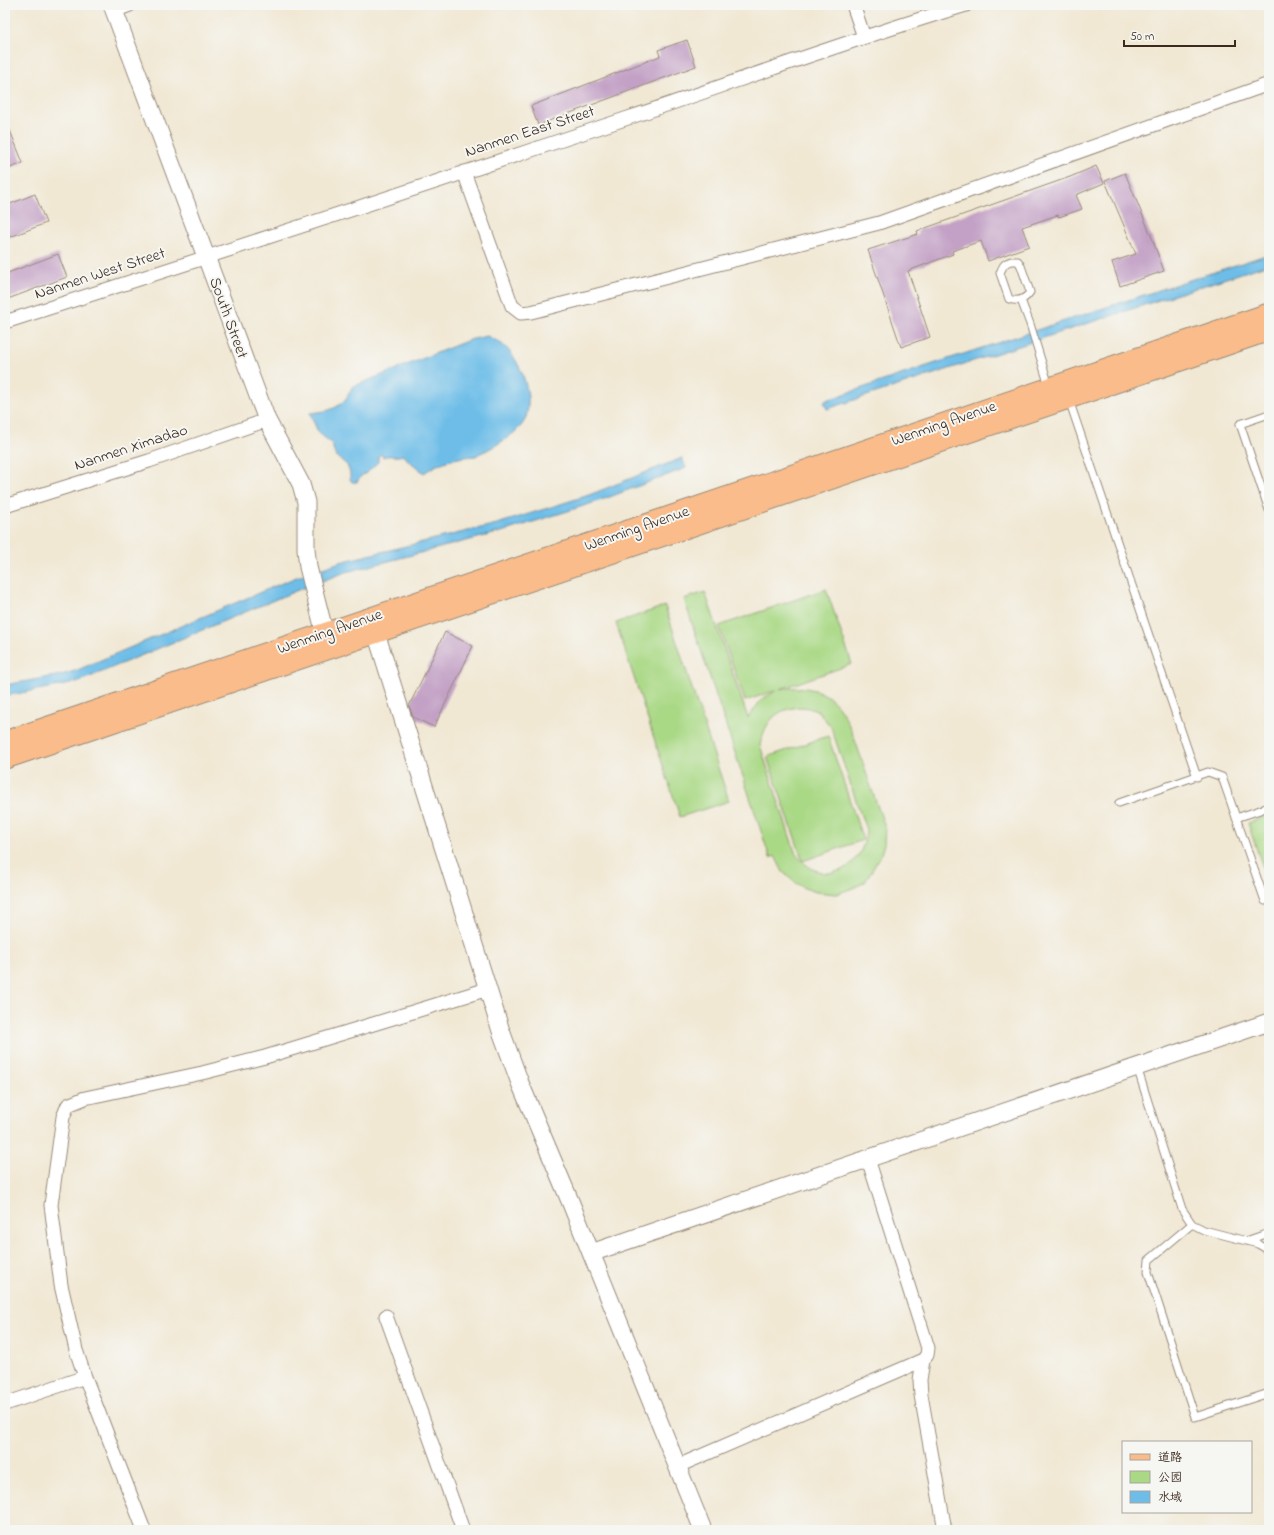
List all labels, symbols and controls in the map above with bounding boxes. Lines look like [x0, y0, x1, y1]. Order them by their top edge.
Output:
scale bar [1124, 22, 1235, 48]
text: 50 m [1130, 28, 1154, 46]
street label: Nanmen East Street [462, 100, 598, 164]
street label: Nanmen West Street [32, 241, 169, 306]
street label: South Street [202, 274, 254, 363]
street label: Wenming Avenue [888, 395, 1001, 453]
street label: Nanmen Ximadao [71, 418, 191, 478]
street label: Wenming Avenue [581, 500, 694, 558]
street label: Wenming Avenue [274, 603, 387, 661]
legend [1122, 1441, 1252, 1513]
text: 道路 [1158, 1449, 1182, 1467]
text: 公园 [1158, 1469, 1182, 1487]
text: 水域 [1158, 1489, 1182, 1507]

